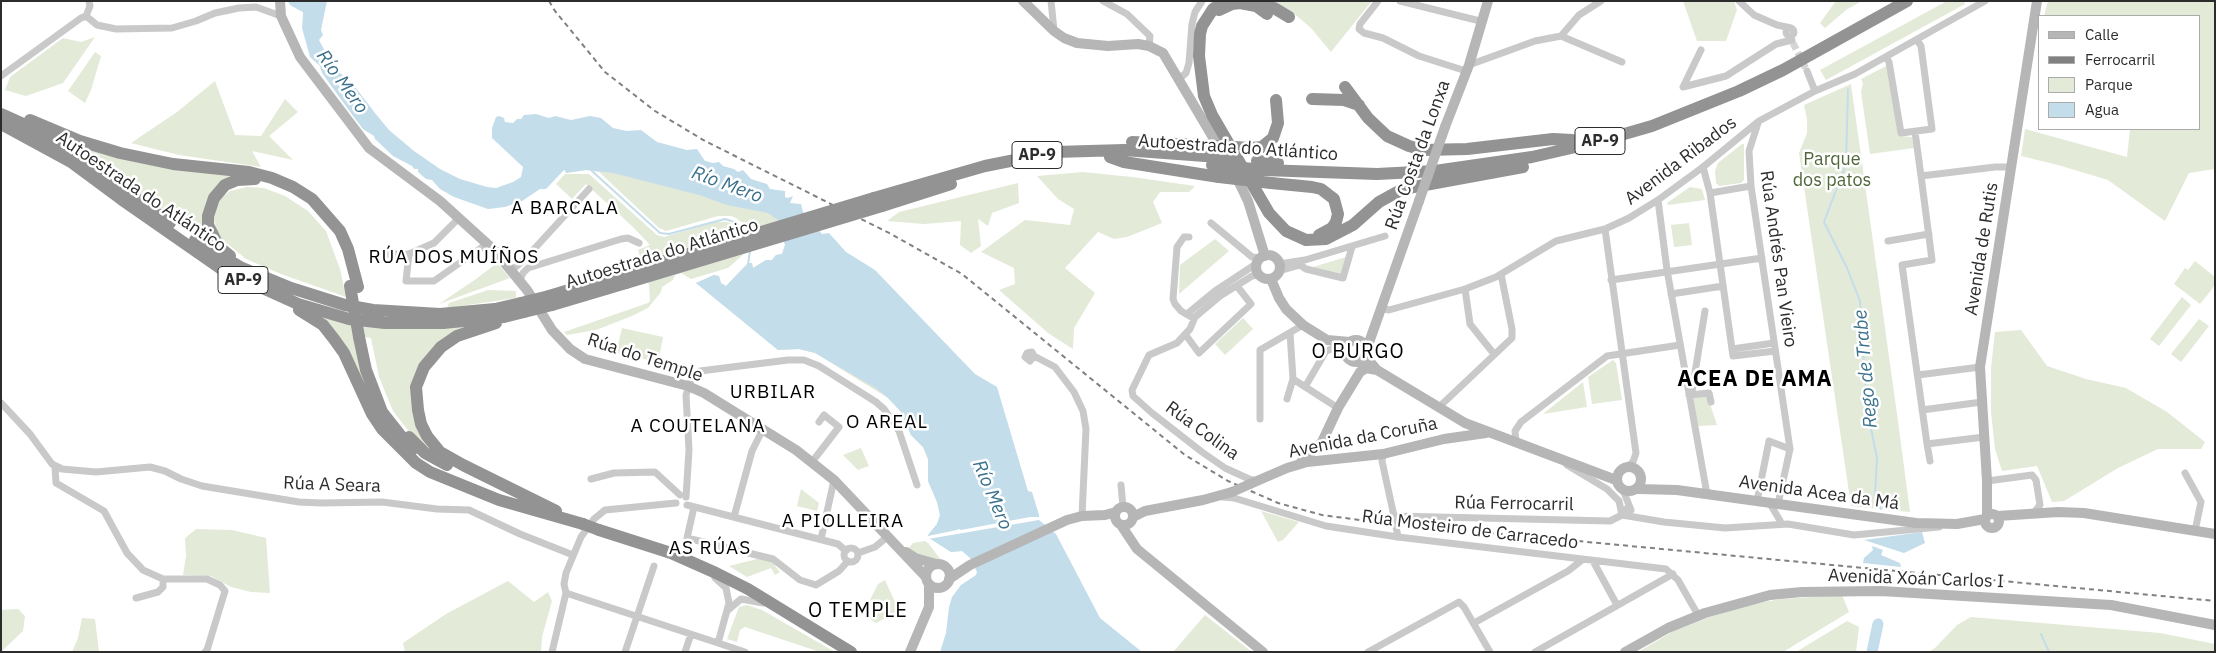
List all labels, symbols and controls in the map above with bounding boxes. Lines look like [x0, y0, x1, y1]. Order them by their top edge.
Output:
legend [2038, 15, 2201, 130]
text: Calle [2085, 25, 2119, 44]
water label: Río Mero [311, 45, 373, 119]
text: Ferrocarril [2085, 50, 2155, 69]
text: Parque [2085, 75, 2133, 94]
street label: Rúa Costa da Lonxa [1381, 77, 1455, 233]
text: Agua [2085, 100, 2119, 119]
street label: Avenida Ribados [1621, 112, 1741, 210]
street label: Autoestrada do Atlántico [52, 127, 230, 257]
road number: AP-9 [1575, 128, 1625, 154]
street label: Autoestrada do Atlántico [1137, 130, 1339, 166]
road number: AP-9 [1012, 142, 1062, 168]
park label: Parque dos patos [1793, 149, 1871, 192]
water label: Río Mero [688, 162, 766, 208]
street label: Rúa Andrés Pan Vieiro [1755, 169, 1801, 349]
street label: Avenida de Rutis [1961, 181, 2003, 317]
district label: A BARCALA [510, 198, 620, 220]
street label: Autoestrada do Atlántico [563, 214, 761, 294]
district label: RÚA DOS MUÍÑOS [367, 247, 541, 269]
road number: AP-9 [218, 266, 268, 294]
water label: Rego de Trabe [1849, 309, 1883, 429]
street label: Rúa do Temple [584, 329, 706, 387]
district label: O BURGO [1311, 340, 1405, 364]
district label: ACEA DE AMA [1676, 367, 1834, 393]
district label: URBILAR [729, 382, 817, 404]
street label: Rúa Colina [1161, 397, 1243, 465]
district label: O AREAL [845, 412, 929, 434]
street label: Avenida da Coruña [1287, 413, 1439, 463]
district label: A COUTELANA [629, 416, 767, 438]
water label: Río Mero [967, 457, 1017, 533]
street label: Avenida Acea da Má [1738, 471, 1900, 515]
street label: Rúa A Seara [283, 473, 381, 497]
street label: Rúa Ferrocarril [1454, 492, 1574, 516]
street label: Rúa Mosteiro de Carracedo [1361, 506, 1579, 554]
district label: A PIOLLEIRA [780, 511, 906, 533]
district label: AS RÚAS [668, 538, 752, 560]
street label: Avenida Xoán Carlos I [1828, 565, 2004, 593]
district label: O TEMPLE [807, 599, 909, 623]

